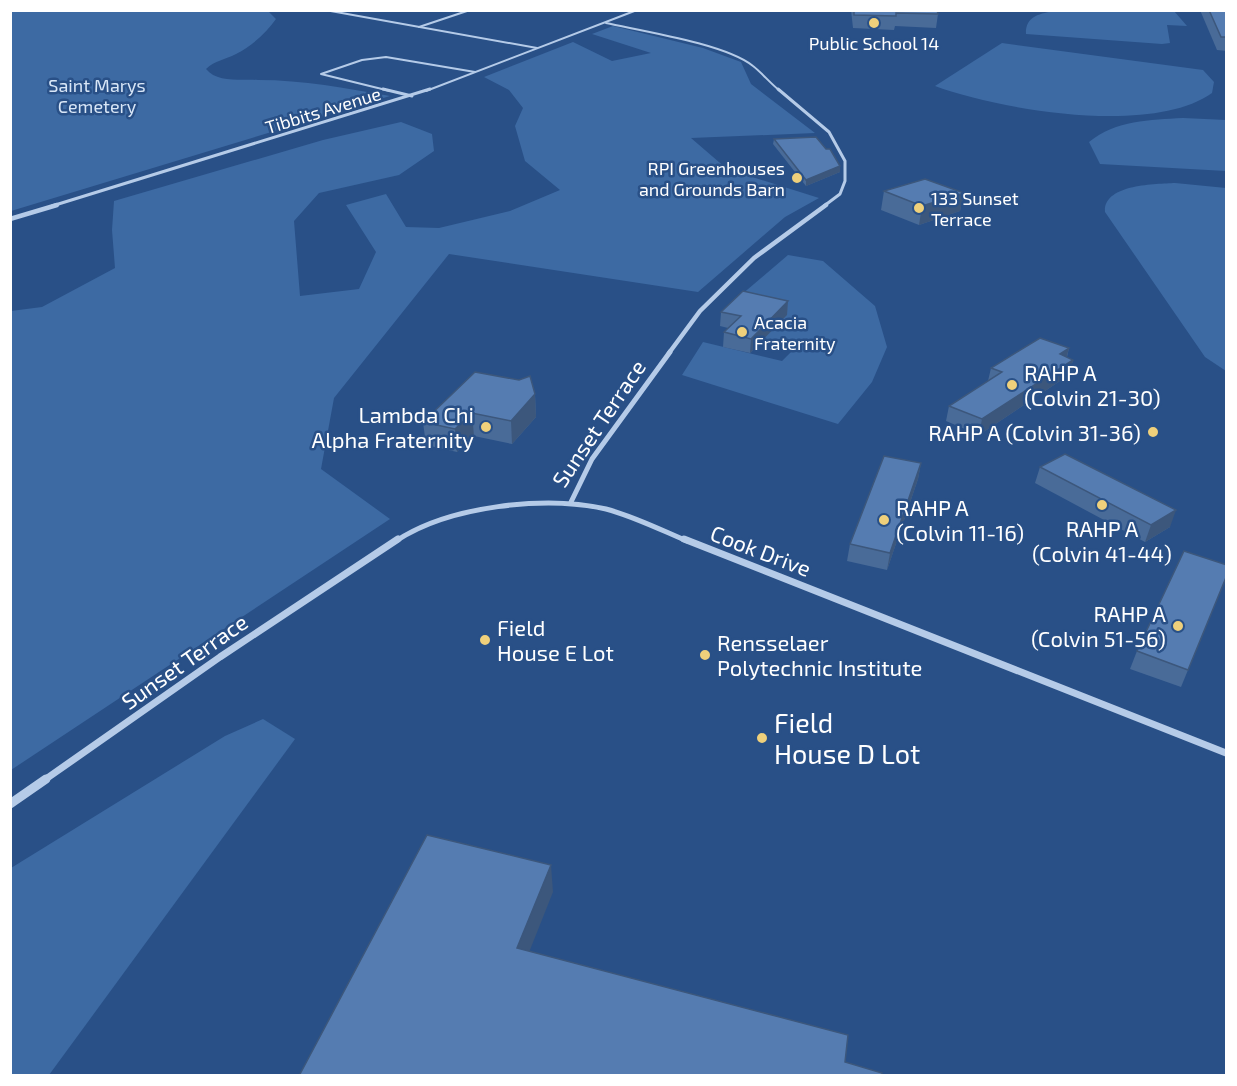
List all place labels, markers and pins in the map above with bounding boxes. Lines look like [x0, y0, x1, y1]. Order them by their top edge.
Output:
marker: Public School 14 [867, 16, 881, 30]
place label: Public School 14 [809, 32, 939, 54]
place label: RPI Greenhouses and Grounds Barn [639, 157, 785, 200]
marker: RPI Greenhouses and Grounds Barn [790, 171, 804, 185]
place label: 133 Sunset Terrace [931, 187, 1019, 230]
marker: 133 Sunset Terrace [912, 201, 926, 215]
place label: Acacia Fraternity [754, 311, 836, 354]
marker: Acacia Fraternity [735, 325, 749, 339]
place label: RAHP A (Colvin 21-30) [1024, 359, 1161, 410]
marker: RAHP A (Colvin 21-30) [1005, 378, 1019, 392]
place label: Lambda Chi Alpha Fraternity [312, 401, 474, 452]
place label: RAHP A (Colvin 31-36) [928, 419, 1141, 445]
marker: Lambda Chi Alpha Fraternity [479, 420, 493, 434]
marker: RAHP A (Colvin 31-36) [1146, 425, 1160, 439]
place label: RAHP A (Colvin 11-16) [896, 494, 1024, 545]
marker: RAHP A (Colvin 41-44) [1095, 498, 1109, 512]
marker: RAHP A (Colvin 11-16) [877, 513, 891, 527]
place label: RAHP A (Colvin 41-44) [1032, 515, 1172, 566]
place label: RAHP A (Colvin 51-56) [1031, 600, 1166, 651]
place label: Field House E Lot [497, 614, 614, 665]
marker: RAHP A (Colvin 51-56) [1171, 619, 1185, 633]
place label: Rensselaer Polytechnic Institute [717, 629, 922, 680]
marker: Field House E Lot [478, 633, 492, 647]
marker: Rensselaer Polytechnic Institute [698, 648, 712, 662]
place label: Field House D Lot [774, 706, 920, 769]
marker: Field House D Lot [755, 731, 769, 745]

